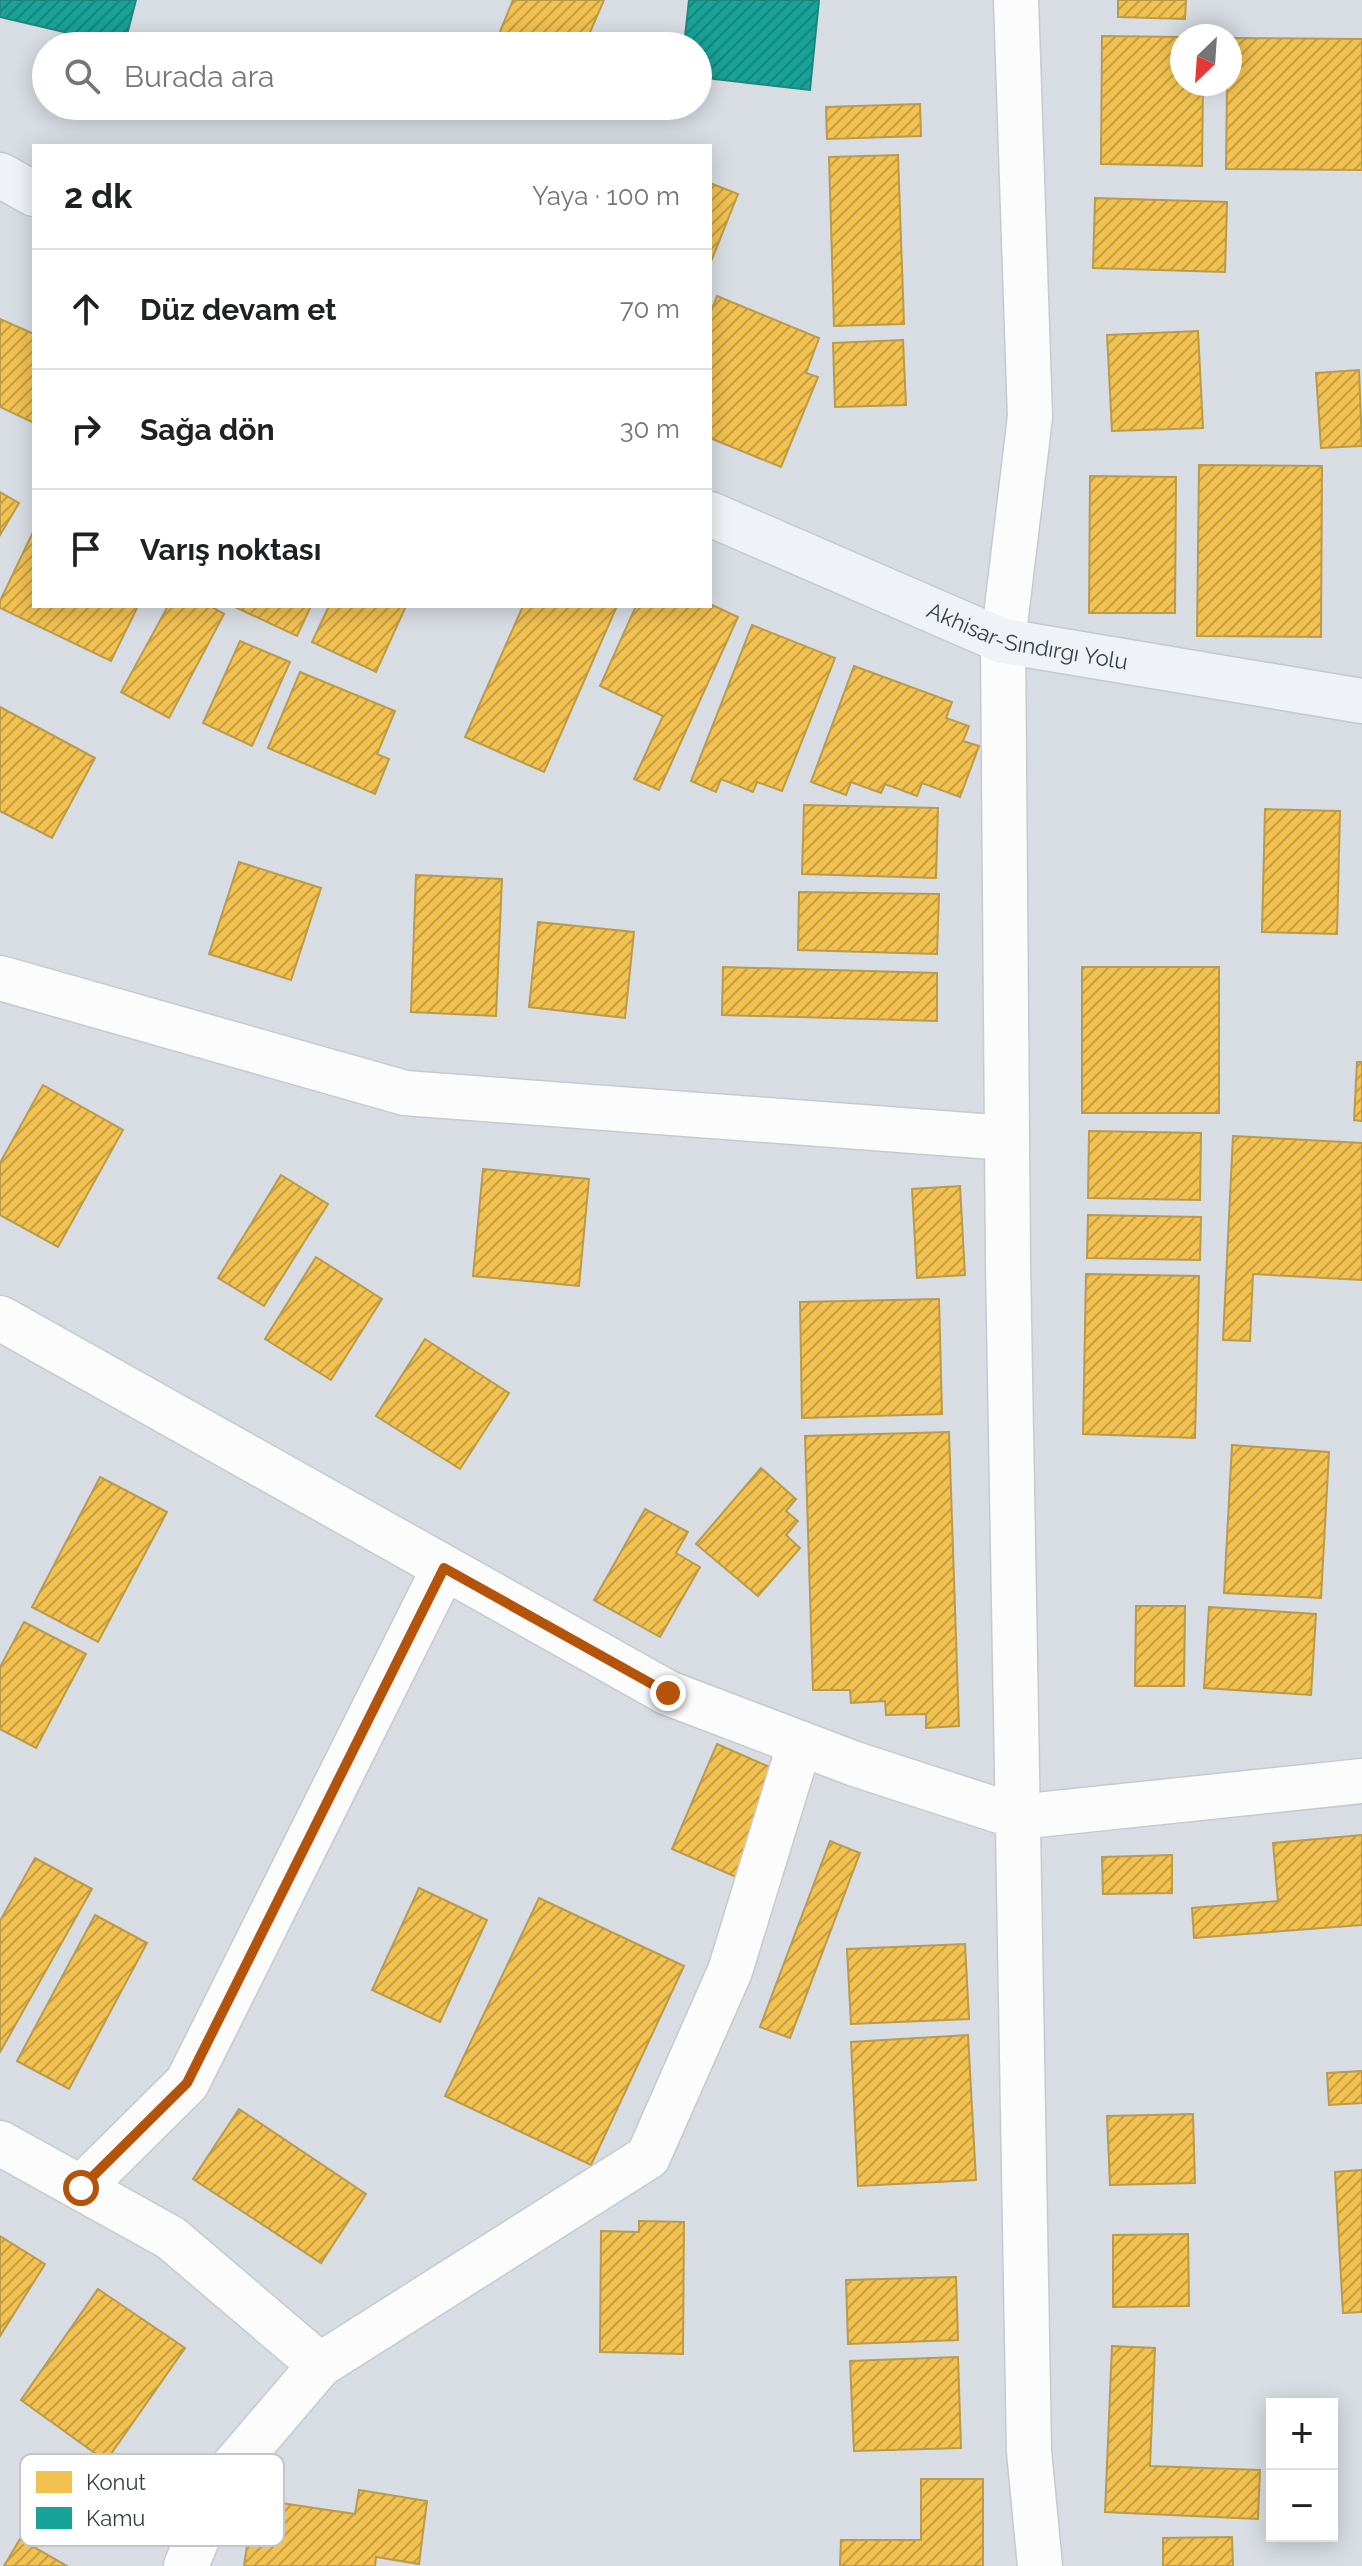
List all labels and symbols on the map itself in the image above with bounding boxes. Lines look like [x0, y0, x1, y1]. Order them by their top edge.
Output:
north arrow [1170, 24, 1242, 96]
street label: Akhisar-Sındırgı Yolu [923, 597, 1130, 675]
route end [650, 1675, 686, 1711]
route start [63, 2170, 99, 2206]
legend [20, 2454, 284, 2546]
text: Konut [86, 2469, 146, 2495]
text: Kamu [86, 2505, 145, 2531]

